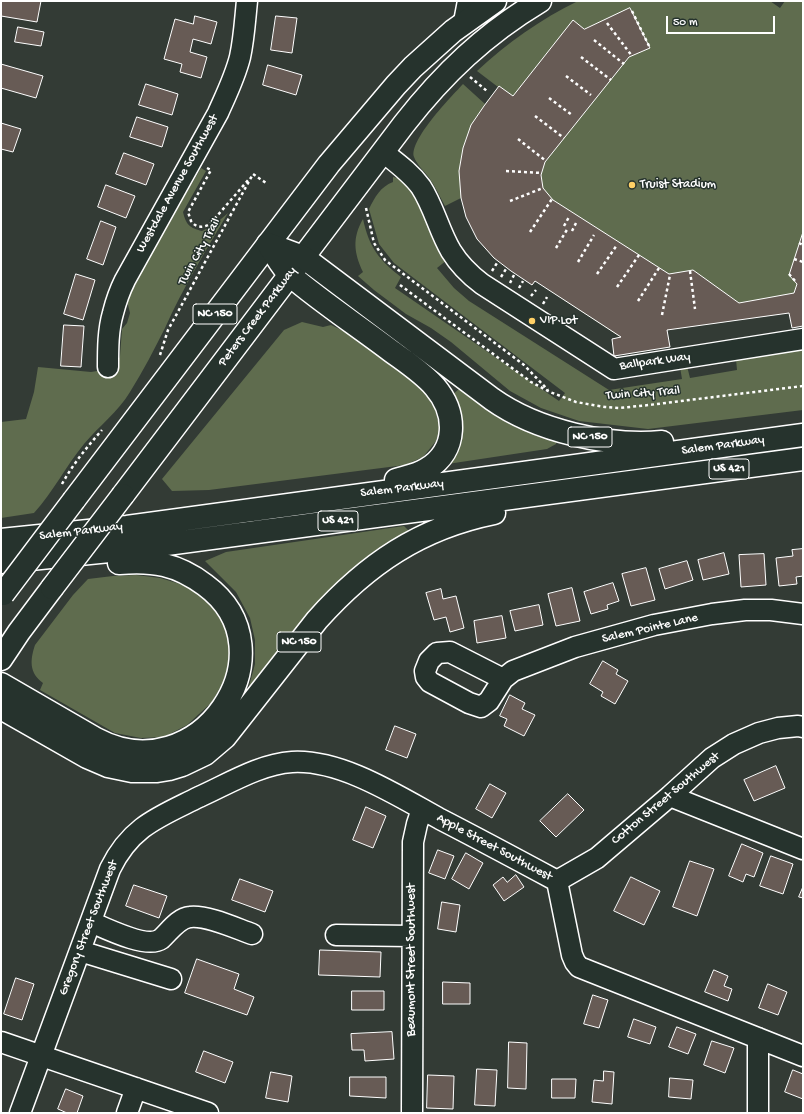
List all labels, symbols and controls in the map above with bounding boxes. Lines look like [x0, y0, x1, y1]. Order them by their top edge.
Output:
scale bar [668, 8, 777, 34]
text: 50 m [673, 16, 698, 30]
street label: Westdale Avenue Southwest [133, 112, 223, 256]
place label: Truist Stadium [640, 177, 716, 193]
marker: Truist Stadium [627, 180, 637, 190]
street label: Twin City Trail [175, 216, 225, 288]
street label: Peters Creek Parkway [215, 264, 301, 370]
road number: NC 150 [193, 304, 237, 324]
place label: VIP Lot [540, 313, 577, 329]
marker: VIP Lot [527, 316, 537, 326]
street label: Ballpark Way [619, 349, 691, 375]
street label: Twin City Trail [605, 384, 681, 404]
road number: NC 150 [568, 427, 612, 447]
street label: Salem Parkway [681, 432, 765, 460]
road number: US 421 [709, 459, 749, 479]
street label: Salem Parkway [360, 476, 444, 502]
road number: US 421 [318, 511, 358, 531]
street label: Salem Parkway [39, 519, 123, 545]
street label: Salem Pointe Lane [601, 610, 699, 648]
road number: NC 150 [277, 632, 321, 652]
street label: Cotton Street Southwest [609, 749, 723, 849]
street label: Apple Street Southwest [433, 811, 555, 885]
street label: Gregory Street Southwest [56, 858, 122, 998]
street label: Beaumont Street Southwest [404, 884, 420, 1036]

